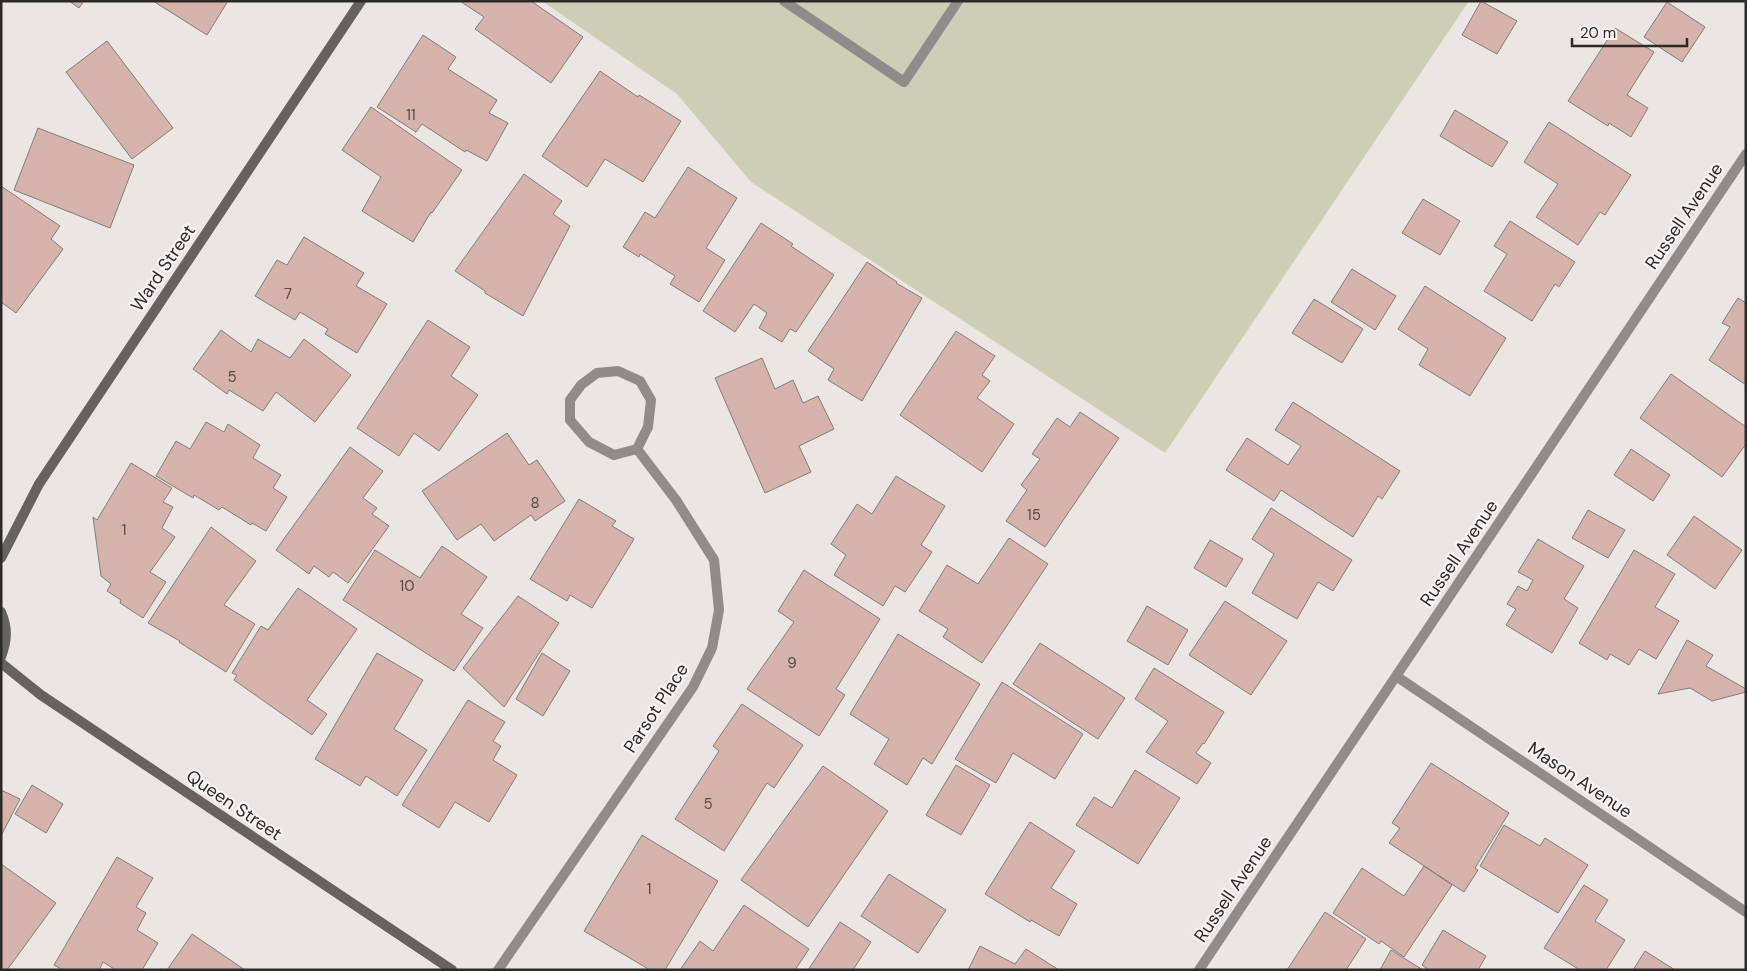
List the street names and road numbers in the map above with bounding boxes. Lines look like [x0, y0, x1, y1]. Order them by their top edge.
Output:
street label: Russell Avenue [1640, 158, 1728, 274]
street label: Ward Street [125, 220, 201, 316]
street label: Russell Avenue [1415, 495, 1503, 611]
street label: Parsot Place [618, 659, 694, 757]
street label: Mason Avenue [1523, 736, 1637, 824]
street label: Queen Street [181, 764, 287, 846]
street label: Russell Avenue [1189, 831, 1277, 947]

